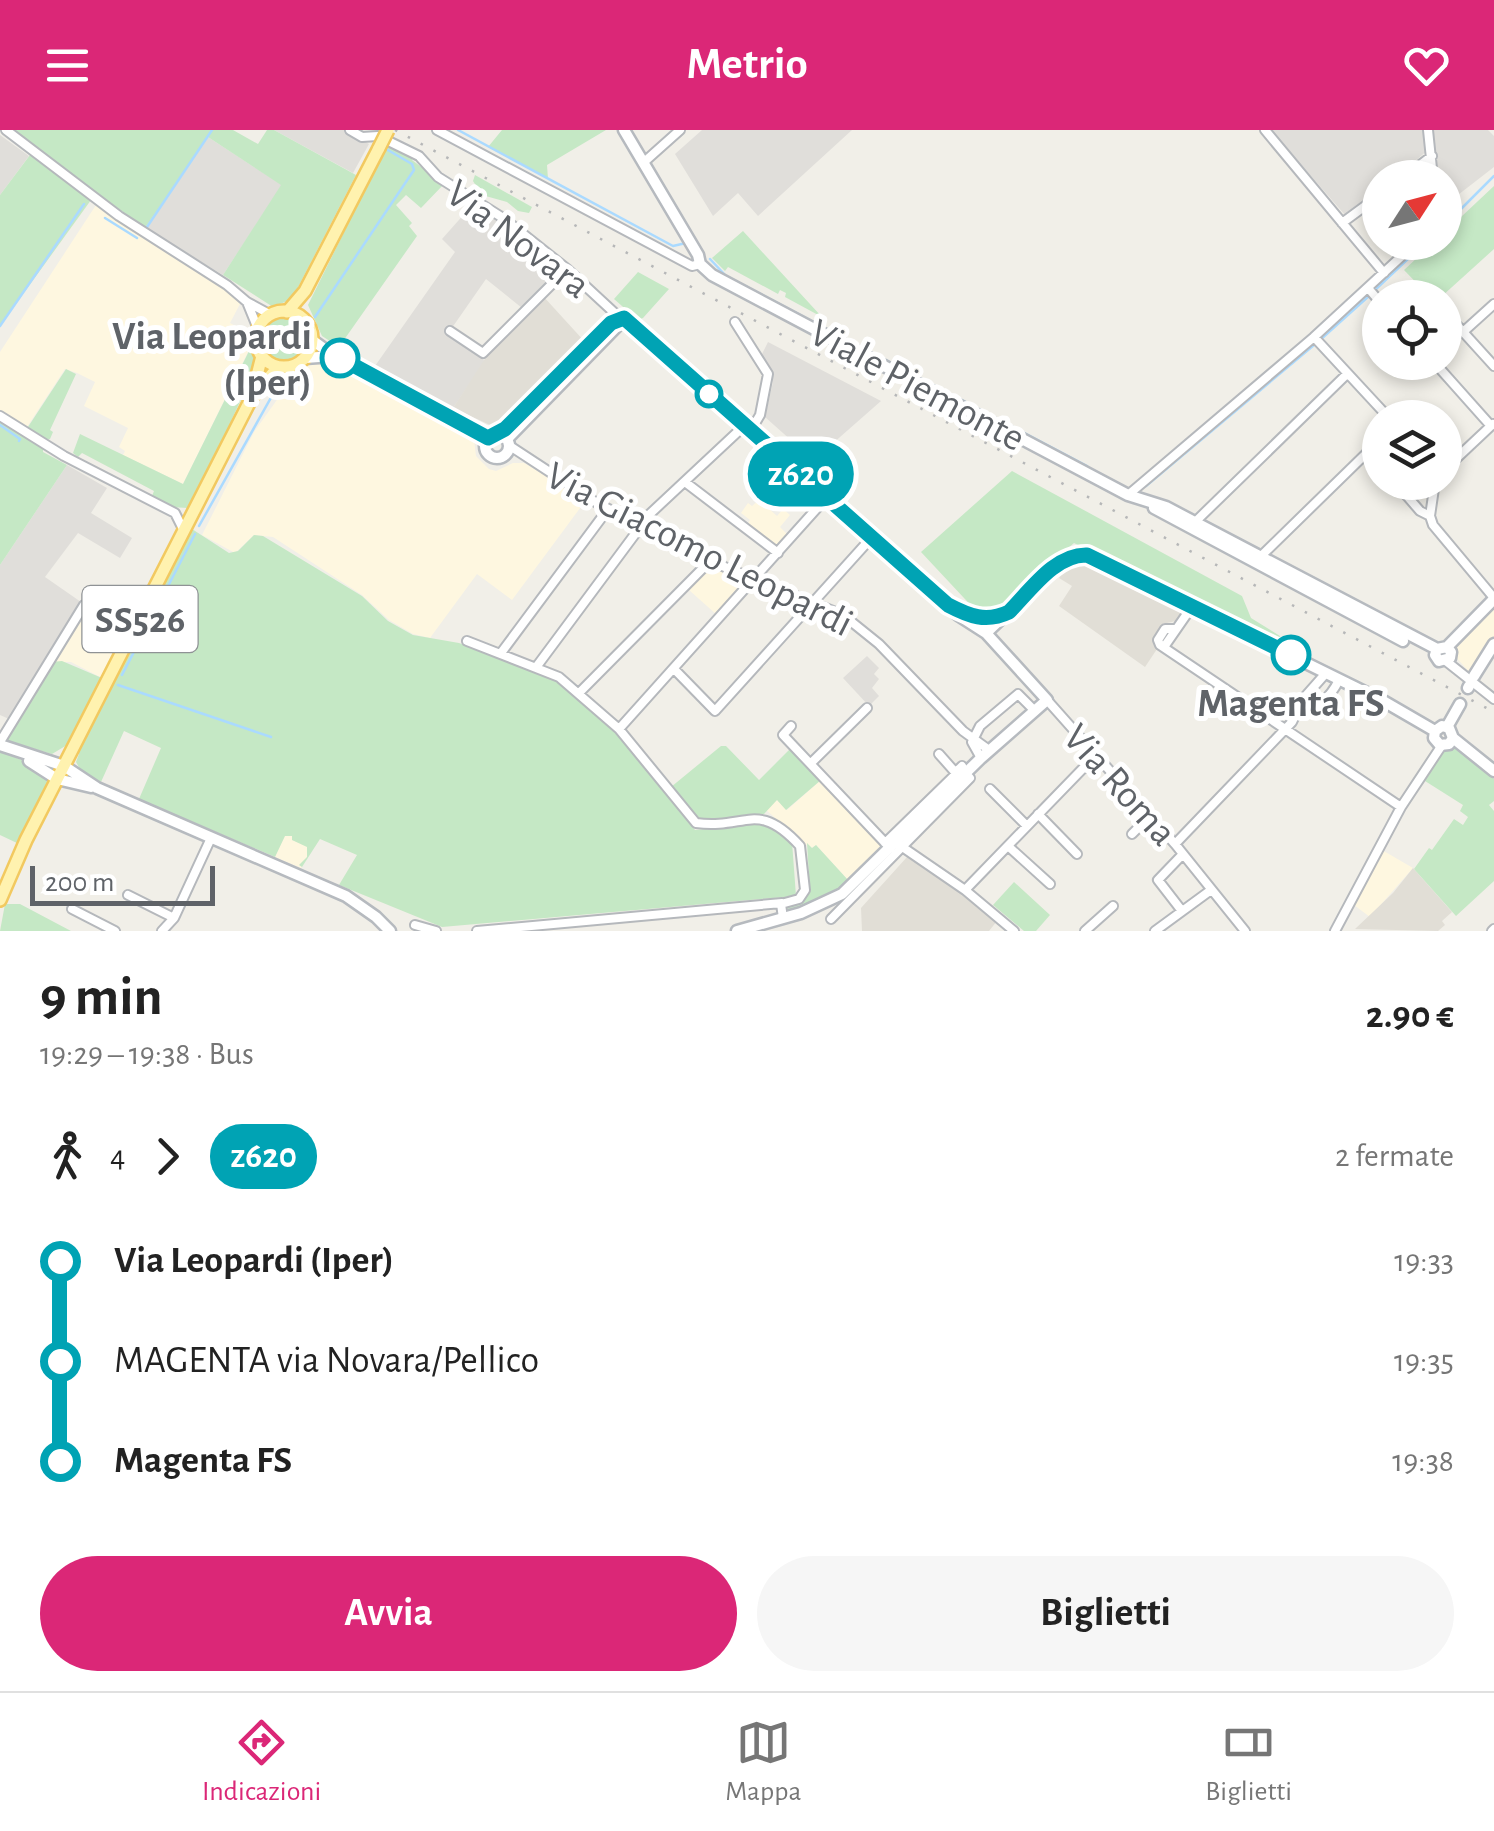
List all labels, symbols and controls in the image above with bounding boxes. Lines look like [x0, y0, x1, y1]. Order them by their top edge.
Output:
icon: menu [40, 38, 95, 93]
icon: heart [1399, 38, 1454, 93]
text: Metrio [686, 42, 808, 87]
north arrow [1362, 160, 1462, 260]
map controls [1362, 160, 1462, 500]
street label: Via Novara [439, 173, 597, 306]
button: locate [1362, 280, 1462, 380]
street label: Viale Piemonte [803, 312, 1031, 459]
place label: Via Leopardi (Iper) [112, 317, 312, 403]
marker: Via Leopardi (Iper) [321, 339, 359, 377]
unlabelled marker [696, 381, 722, 407]
button: layers [1362, 400, 1462, 500]
line badge: z620 [731, 442, 871, 506]
street label: Via Giacomo Leopardi [539, 455, 859, 644]
text: z620 [768, 457, 834, 492]
road number: SS526 [82, 586, 198, 652]
marker: Magenta FS [1272, 636, 1310, 674]
place label: Magenta FS [1197, 684, 1385, 724]
street label: Via Roma [1055, 717, 1184, 854]
scale bar [30, 861, 215, 906]
text: 200 m [45, 869, 114, 897]
text: 9 min [40, 970, 163, 1025]
text: 2.90 € [1366, 997, 1454, 1035]
text: 19:29 – 19:38 · Bus [40, 1038, 254, 1070]
icon: walk [40, 1129, 95, 1184]
icon: forward [140, 1129, 195, 1184]
text: z620 [230, 1139, 297, 1174]
text: 4 [110, 1140, 125, 1172]
text: 2 fermate [1335, 1140, 1454, 1172]
text: Via Leopardi (Iper) [114, 1242, 394, 1280]
text: 19:33 [1394, 1245, 1454, 1277]
text: MAGENTA via Novara/Pellico [114, 1342, 539, 1380]
text: 19:35 [1394, 1345, 1454, 1377]
text: Magenta FS [114, 1442, 292, 1480]
text: 19:38 [1392, 1445, 1454, 1477]
button: Avvia [40, 1556, 737, 1671]
button: Biglietti [757, 1556, 1454, 1671]
tab: Indicazioni [202, 1715, 321, 1809]
tab: Mappa [725, 1715, 801, 1809]
tab: Biglietti [1205, 1715, 1292, 1809]

